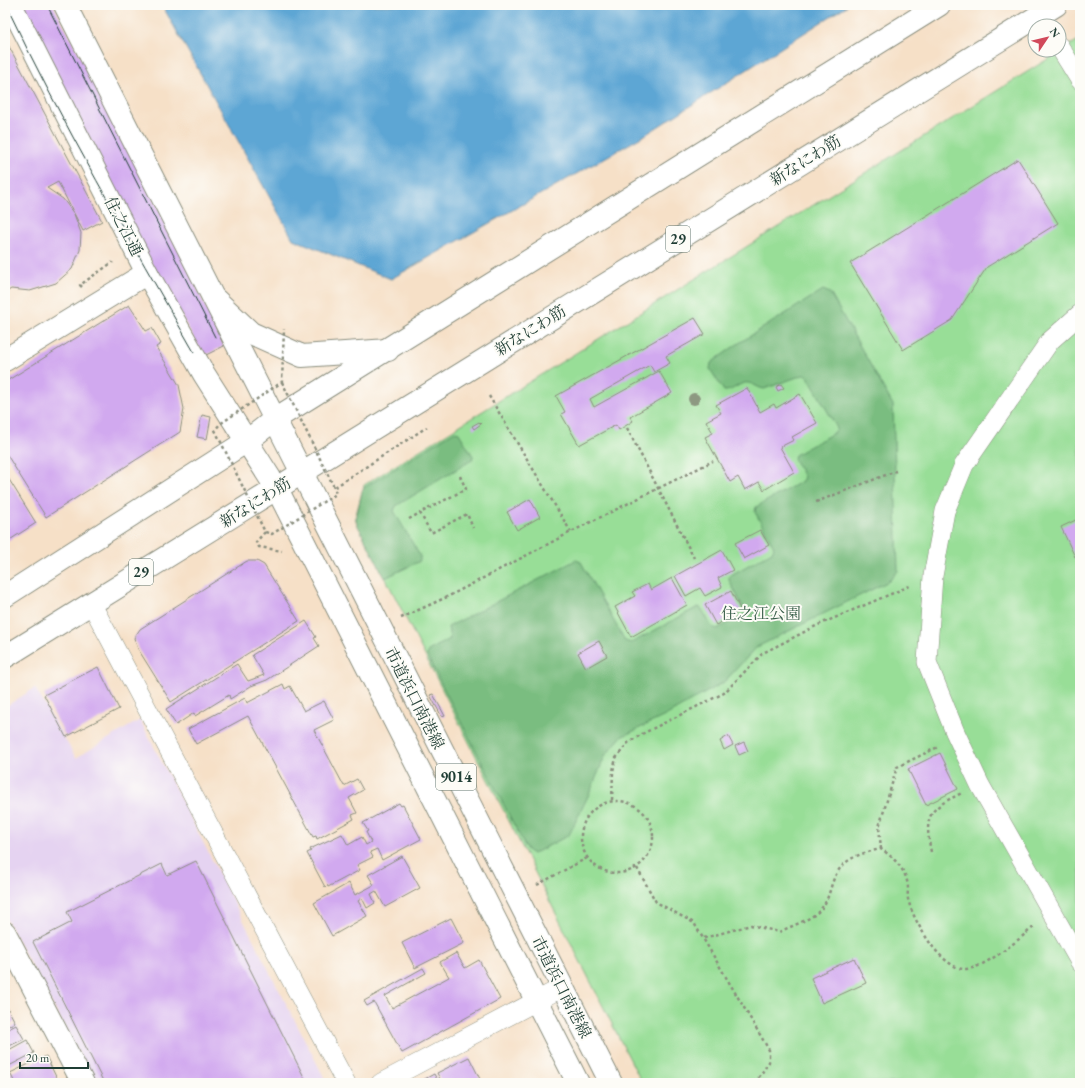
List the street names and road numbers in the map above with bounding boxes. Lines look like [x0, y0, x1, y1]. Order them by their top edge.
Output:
street label: 新なにわ筋 [766, 130, 845, 191]
street label: 住之江通 [100, 193, 147, 260]
road number: 29 [666, 226, 690, 252]
street label: 新なにわ筋 [491, 300, 570, 361]
street label: 新なにわ筋 [216, 472, 295, 533]
road number: 29 [129, 559, 153, 585]
street label: 市道浜口南港線 [380, 644, 449, 753]
road number: 9014 [436, 764, 476, 790]
street label: 市道浜口南港線 [527, 933, 596, 1042]

